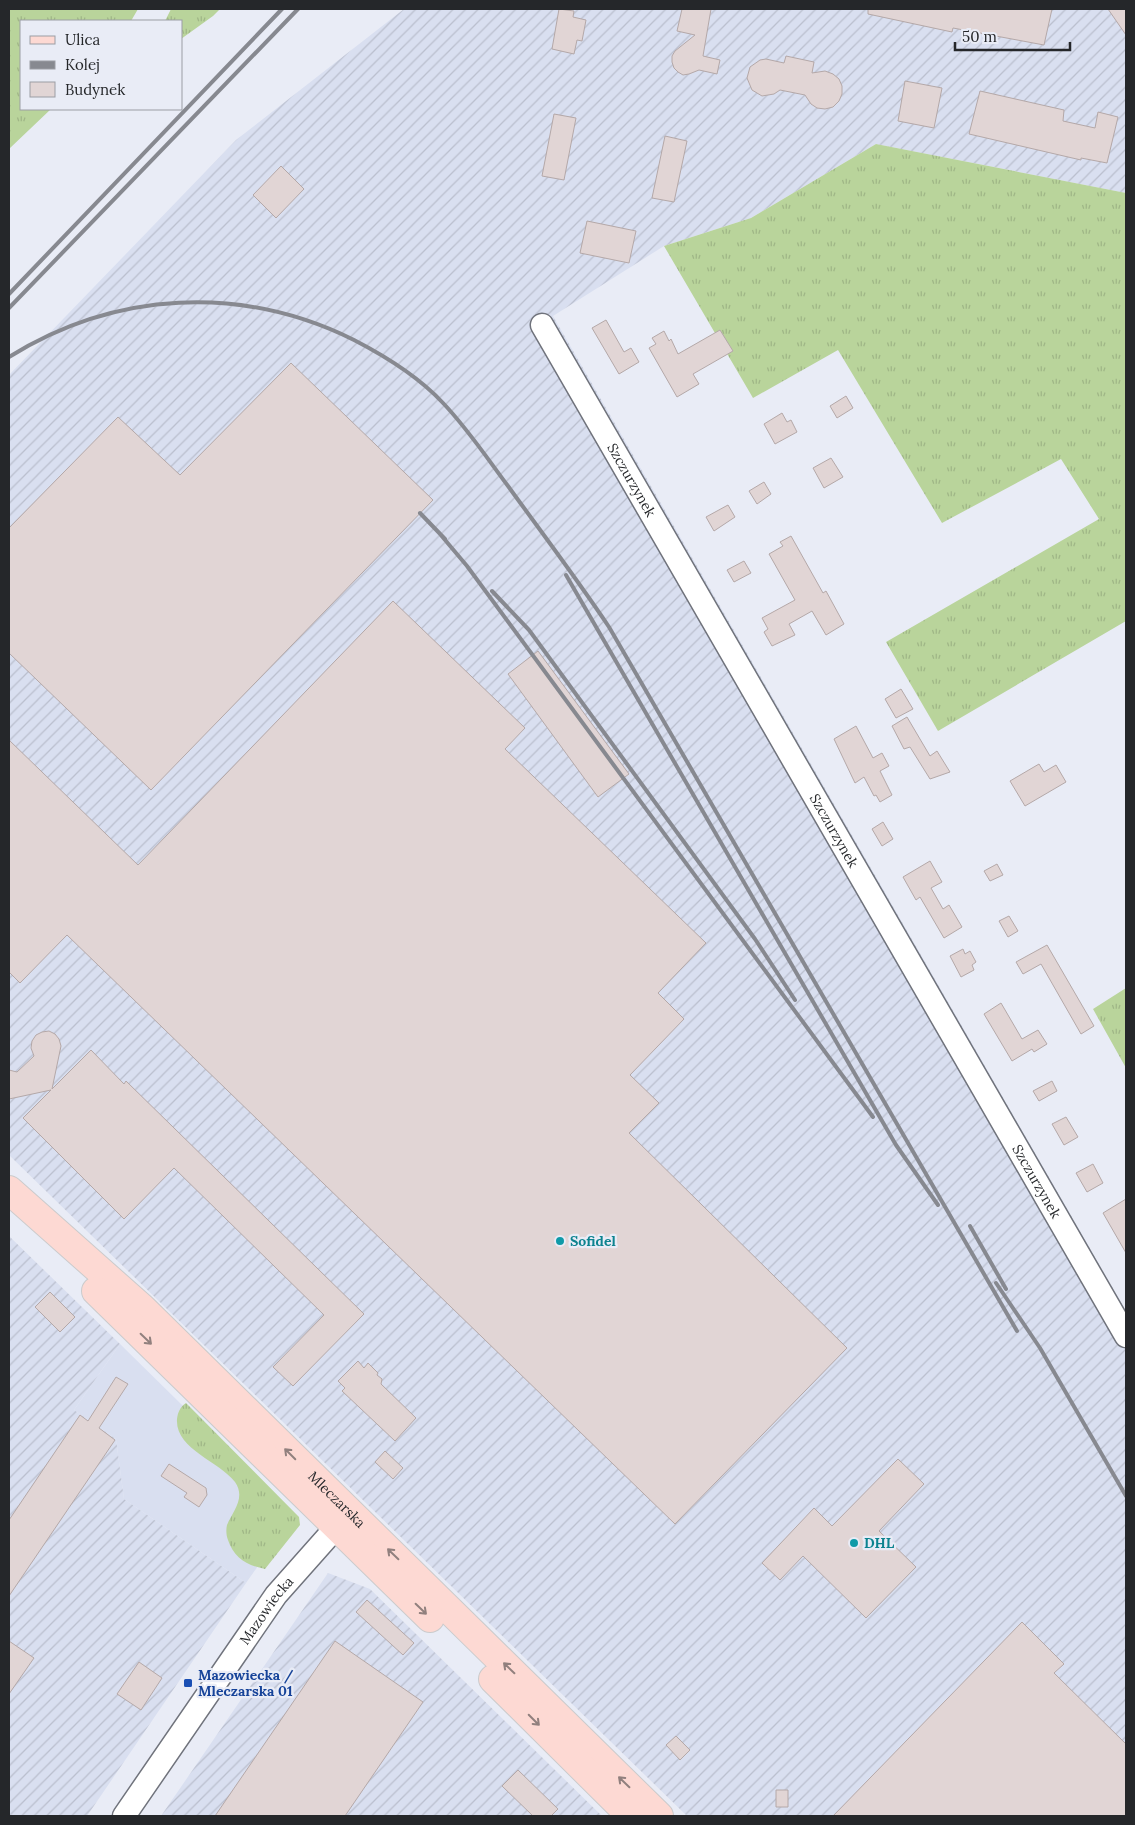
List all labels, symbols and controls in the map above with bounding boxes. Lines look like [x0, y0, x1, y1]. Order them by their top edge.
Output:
legend [20, 20, 182, 110]
scale bar [955, 20, 1070, 52]
text: 50 m [962, 27, 997, 46]
text: Ulica [65, 30, 101, 49]
text: Kolej [65, 55, 100, 74]
text: Budynek [65, 80, 125, 99]
street label: Szczurzynek [603, 440, 660, 520]
street label: Szczurzynek [806, 791, 863, 871]
street label: Szczurzynek [1008, 1141, 1065, 1222]
place label: Sofidel [570, 1232, 616, 1250]
marker: Sofidel [554, 1235, 566, 1247]
one-way arrow [139, 1333, 152, 1345]
one-way arrow [284, 1447, 296, 1460]
street label: Mleczarska [304, 1467, 369, 1532]
place label: DHL [864, 1534, 895, 1552]
marker: DHL [848, 1537, 860, 1549]
one-way arrow [387, 1549, 399, 1561]
street label: Mazowiecka [236, 1573, 297, 1648]
one-way arrow [415, 1603, 427, 1615]
one-way arrow [502, 1662, 515, 1674]
place label: Mazowiecka / Mleczarska 01 [198, 1666, 294, 1700]
marker: Mazowiecka / Mleczarska 01 [182, 1677, 194, 1689]
one-way arrow [528, 1714, 540, 1726]
one-way arrow [618, 1776, 631, 1788]

